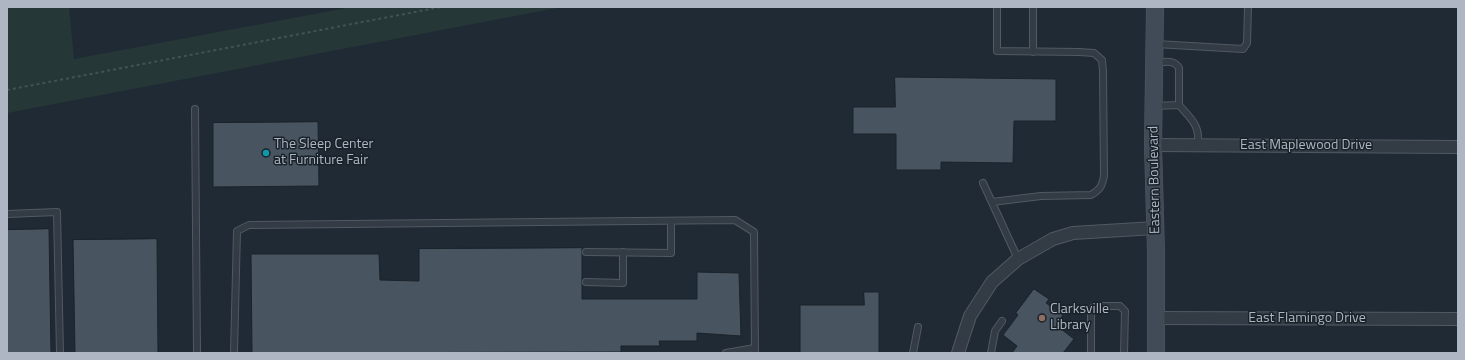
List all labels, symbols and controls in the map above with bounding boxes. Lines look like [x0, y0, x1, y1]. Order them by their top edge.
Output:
street label: Eastern Boulevard [1146, 126, 1164, 234]
place label: The Sleep Center at Furniture Fair [274, 137, 373, 170]
street label: East Maplewood Drive [1240, 138, 1372, 154]
marker: The Sleep Center at Furniture Fair [261, 148, 271, 158]
place label: Clarksville Library [1050, 302, 1109, 334]
street label: East Flamingo Drive [1248, 311, 1366, 327]
marker: Clarksville Library [1037, 313, 1047, 323]

